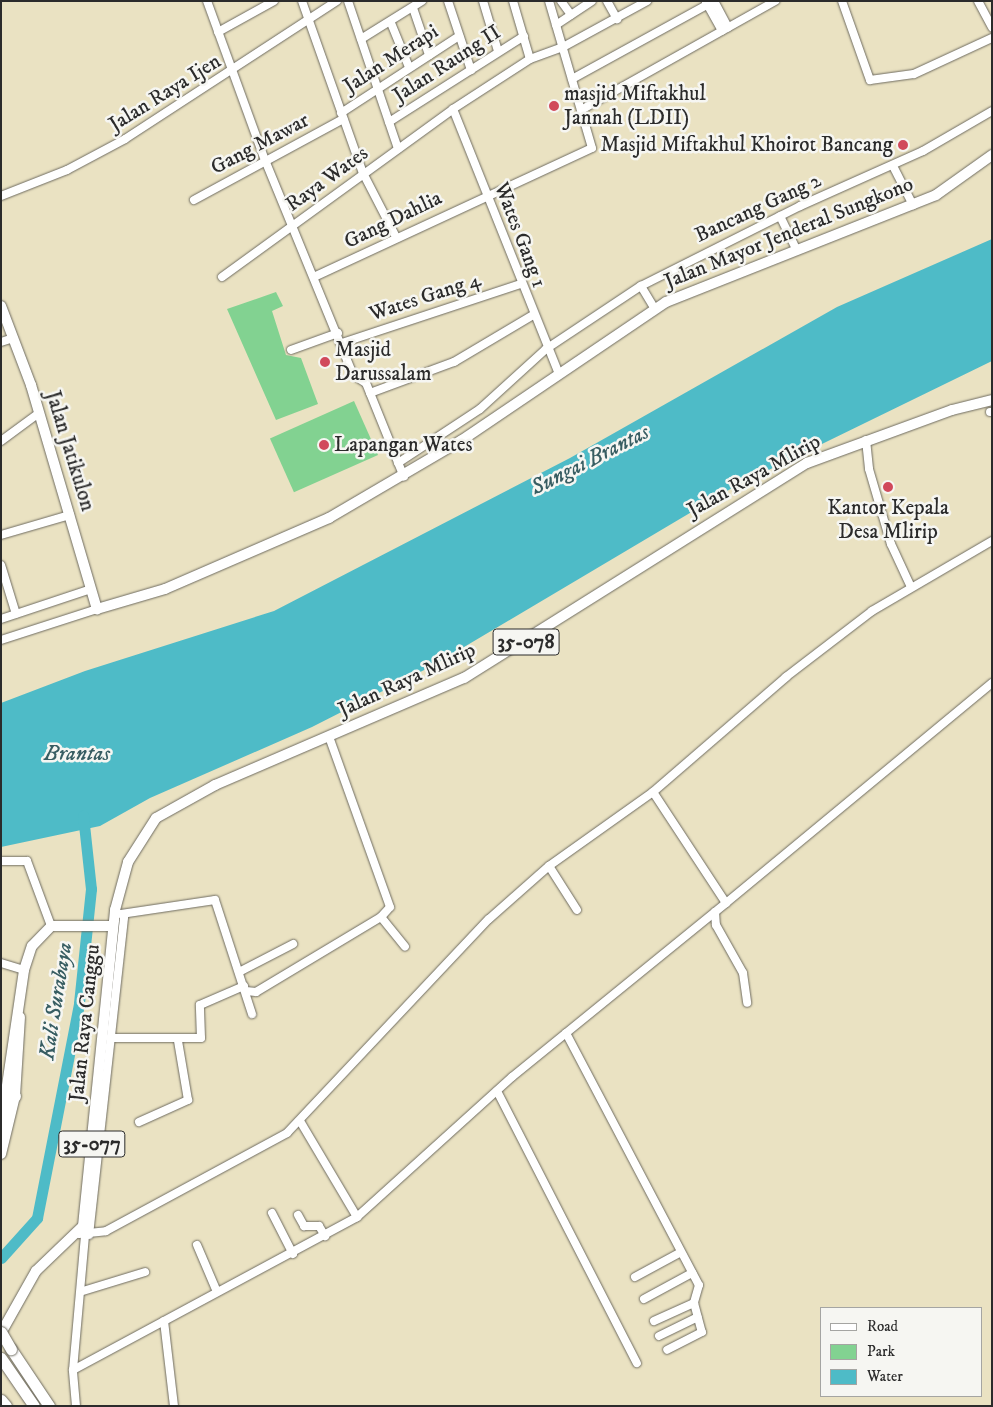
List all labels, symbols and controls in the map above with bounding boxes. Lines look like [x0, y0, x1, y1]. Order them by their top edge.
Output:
street label: Jalan Merapi [339, 19, 443, 99]
street label: Jalan Raung II [388, 20, 506, 108]
street label: Jalan Raya Ijen [104, 49, 226, 137]
place label: masjid Miftakhul Jannah (LDII) [564, 81, 706, 131]
marker: masjid Miftakhul Jannah (LDII) [548, 100, 560, 112]
street label: Gang Mawar [207, 108, 313, 180]
place label: Masjid Miftakhul Khoirot Bancang [600, 132, 893, 158]
marker: Masjid Miftakhul Khoirot Bancang [897, 139, 909, 151]
street label: Raya Wates [281, 141, 373, 217]
street label: Bancang Gang 2 [691, 168, 825, 248]
street label: Jalan Mayor Jenderal Sungkono [661, 171, 917, 295]
street label: Wates Gang 1 [488, 179, 552, 291]
street label: Gang Dahlia [340, 186, 446, 254]
street label: Wates Gang 4 [366, 267, 484, 327]
place label: Masjid Darussalam [335, 337, 431, 387]
marker: Masjid Darussalam [319, 356, 331, 368]
street label: Jalan Jatikulon [40, 388, 100, 514]
water label: Sungai Brantas [526, 419, 654, 501]
street label: Jalan Raya Mlirip [683, 429, 825, 523]
place label: Lapangan Wates [334, 432, 472, 458]
marker: Lapangan Wates [318, 439, 330, 451]
marker: Kantor Kepala Desa Mlirip [882, 481, 894, 493]
place label: Kantor Kepala Desa Mlirip [827, 495, 949, 545]
road number: 35-078 [492, 624, 560, 660]
street label: Jalan Raya Mlirip [334, 637, 480, 723]
water label: Brantas [44, 741, 110, 767]
water label: Kali Surabaya [34, 940, 78, 1062]
street label: Jalan Raya Canggu [64, 943, 106, 1103]
road number: 35-077 [58, 1126, 126, 1162]
legend [820, 1307, 983, 1397]
text: Road [867, 1317, 898, 1336]
text: Park [867, 1342, 895, 1361]
text: Water [867, 1367, 903, 1386]

